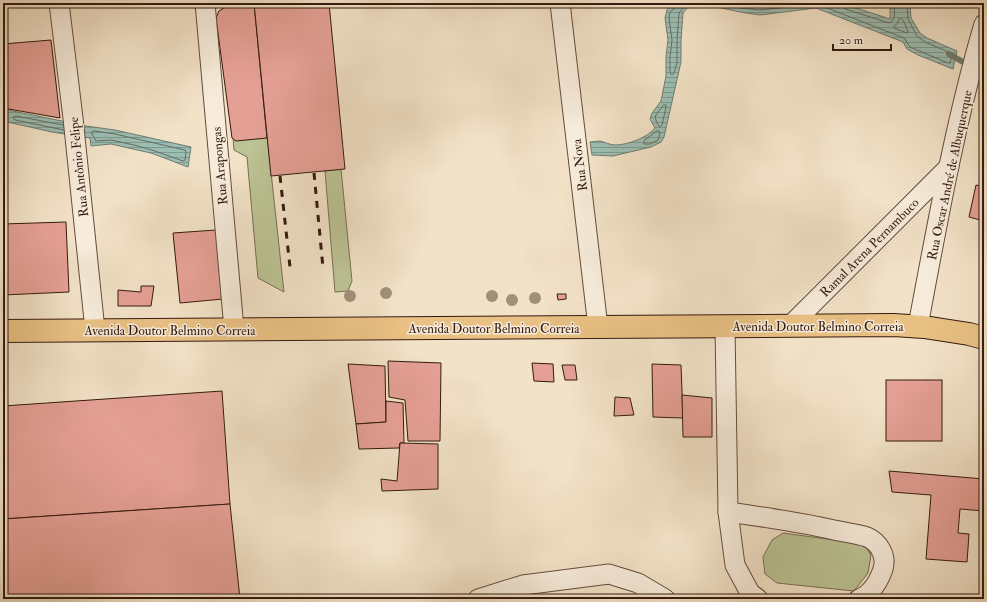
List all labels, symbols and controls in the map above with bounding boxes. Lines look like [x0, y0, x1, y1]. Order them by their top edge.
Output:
scale bar [833, 26, 891, 52]
text: 20 m [839, 33, 864, 48]
street label: Rua Oscar André de Albuquerque [924, 88, 976, 262]
street label: Rua Antônio Felipe [66, 115, 93, 218]
street label: Rua Arapongas [209, 126, 232, 206]
street label: Rua Nova [569, 137, 591, 192]
street label: Ramal Arena Pernambuco [817, 195, 923, 301]
street label: Avenida Doutor Belmino Correia [731, 319, 904, 335]
street label: Avenida Doutor Belmino Correia [407, 321, 580, 337]
street label: Avenida Doutor Belmino Correia [83, 323, 256, 339]

